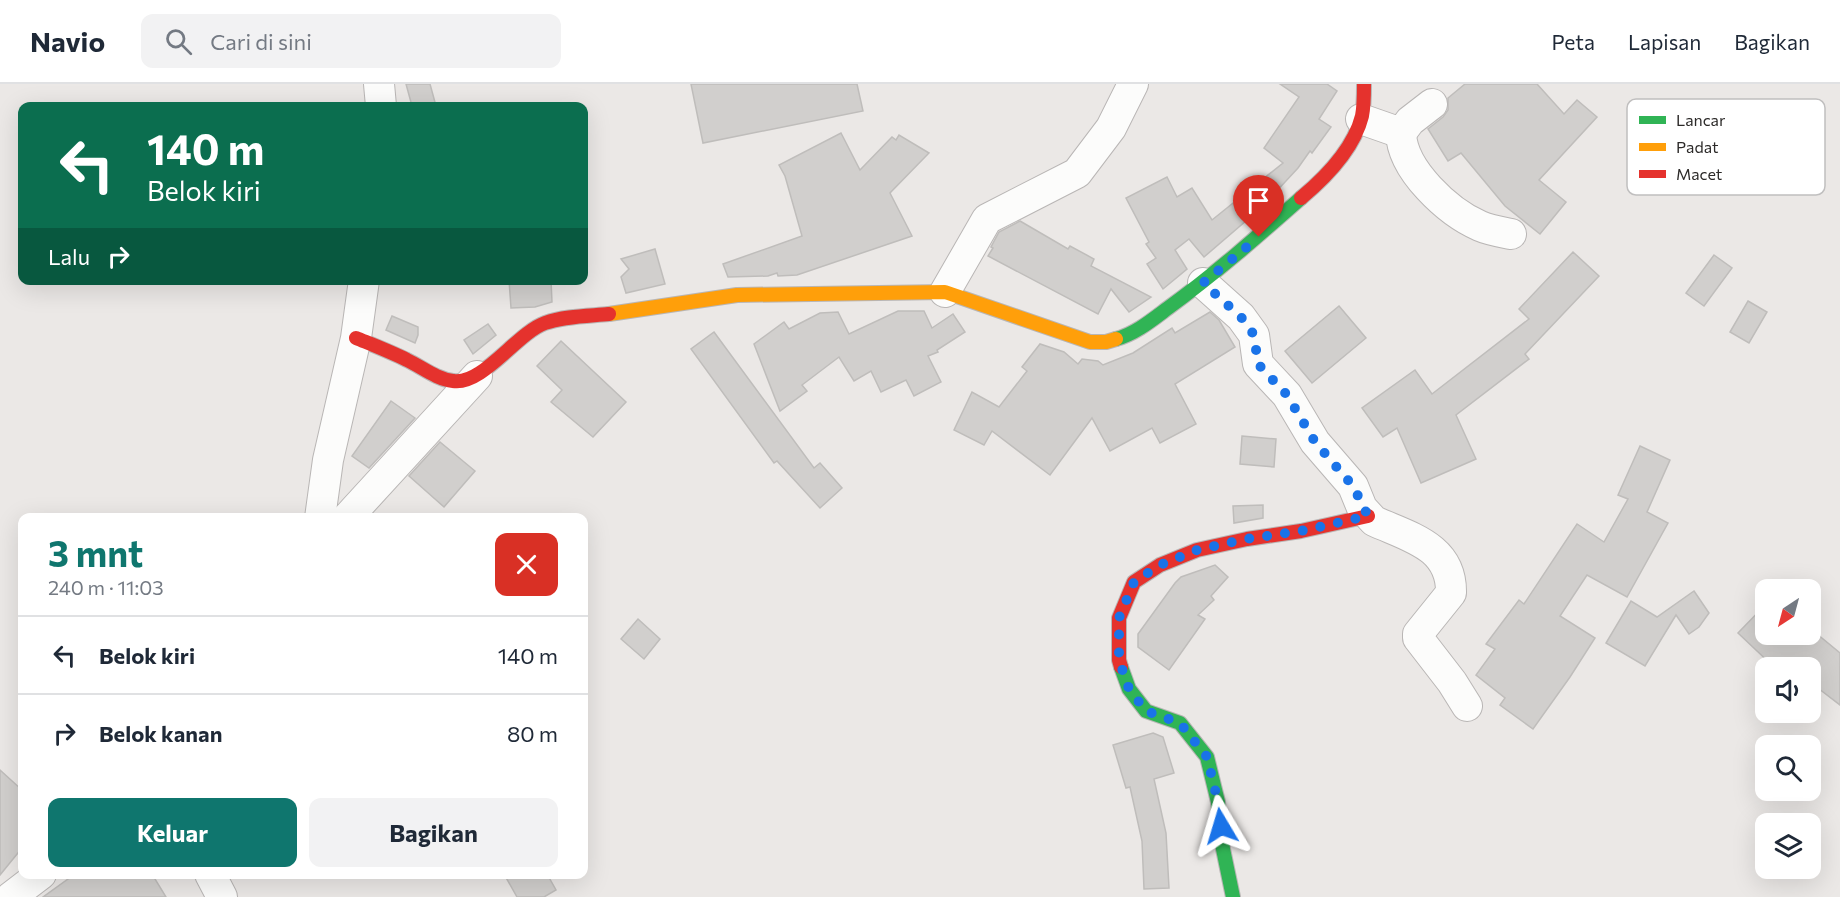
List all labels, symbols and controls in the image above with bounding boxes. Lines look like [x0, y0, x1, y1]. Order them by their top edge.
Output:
search box [141, 14, 561, 68]
text: Navio [30, 24, 105, 58]
icon: search [162, 25, 195, 58]
text: Cari di sini [210, 28, 312, 55]
text: Peta [1552, 29, 1595, 54]
text: Lapisan [1628, 29, 1701, 54]
text: Bagikan [1734, 29, 1810, 54]
legend [1627, 99, 1825, 195]
text: Lancar [1676, 110, 1726, 129]
text: 140 m [147, 122, 264, 174]
icon: left [48, 126, 126, 204]
text: Padat [1676, 137, 1719, 156]
text: Macet [1676, 164, 1723, 183]
text: Belok kiri [147, 174, 261, 207]
pin [1233, 175, 1284, 237]
icon: arrive [1242, 184, 1275, 217]
icon: right [102, 240, 135, 273]
text: Lalu [48, 243, 90, 270]
text: 3 mnt [48, 530, 143, 574]
button: close [495, 533, 558, 596]
text: 240 m · 11:03 [48, 575, 164, 599]
north arrow [1755, 579, 1821, 645]
map controls [1755, 579, 1821, 879]
icon: left [48, 639, 81, 672]
text: Belok kiri [99, 642, 195, 669]
text: 140 m [498, 642, 558, 669]
button: sound [1755, 657, 1821, 723]
icon: right [48, 717, 81, 750]
text: Belok kanan [99, 720, 222, 747]
text: 80 m [507, 720, 558, 747]
button: search [1755, 735, 1821, 801]
position arrow [1189, 794, 1253, 858]
button: Keluar [48, 798, 297, 867]
button: Bagikan [309, 798, 558, 867]
button: layers [1755, 813, 1821, 879]

